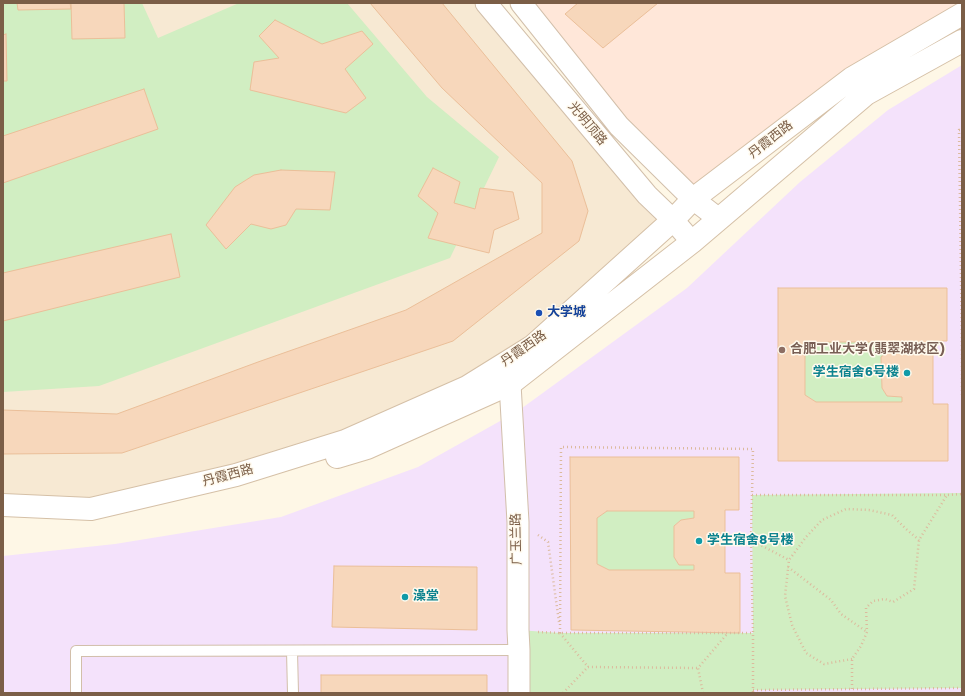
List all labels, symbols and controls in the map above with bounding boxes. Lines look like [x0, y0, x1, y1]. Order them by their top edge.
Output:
street label: 光明顶路 [564, 99, 610, 149]
street label: 丹霞西路 [746, 118, 796, 162]
place label: 大学城 [547, 305, 586, 321]
marker: 大学城 [534, 308, 544, 318]
street label: 丹霞西路 [498, 328, 550, 370]
place label: 合肥工业大学(翡翠湖校区) [790, 342, 945, 358]
marker: 合肥工业大学(翡翠湖校区) [777, 345, 787, 355]
place label: 学生宿舍6号楼 [813, 365, 899, 381]
marker: 学生宿舍6号楼 [902, 368, 912, 378]
street label: 丹霞西路 [201, 462, 255, 490]
street label: 广玉兰路 [509, 513, 525, 565]
place label: 学生宿舍8号楼 [707, 533, 793, 549]
marker: 学生宿舍8号楼 [694, 536, 704, 546]
place label: 澡堂 [413, 589, 439, 605]
marker: 澡堂 [400, 592, 410, 602]

